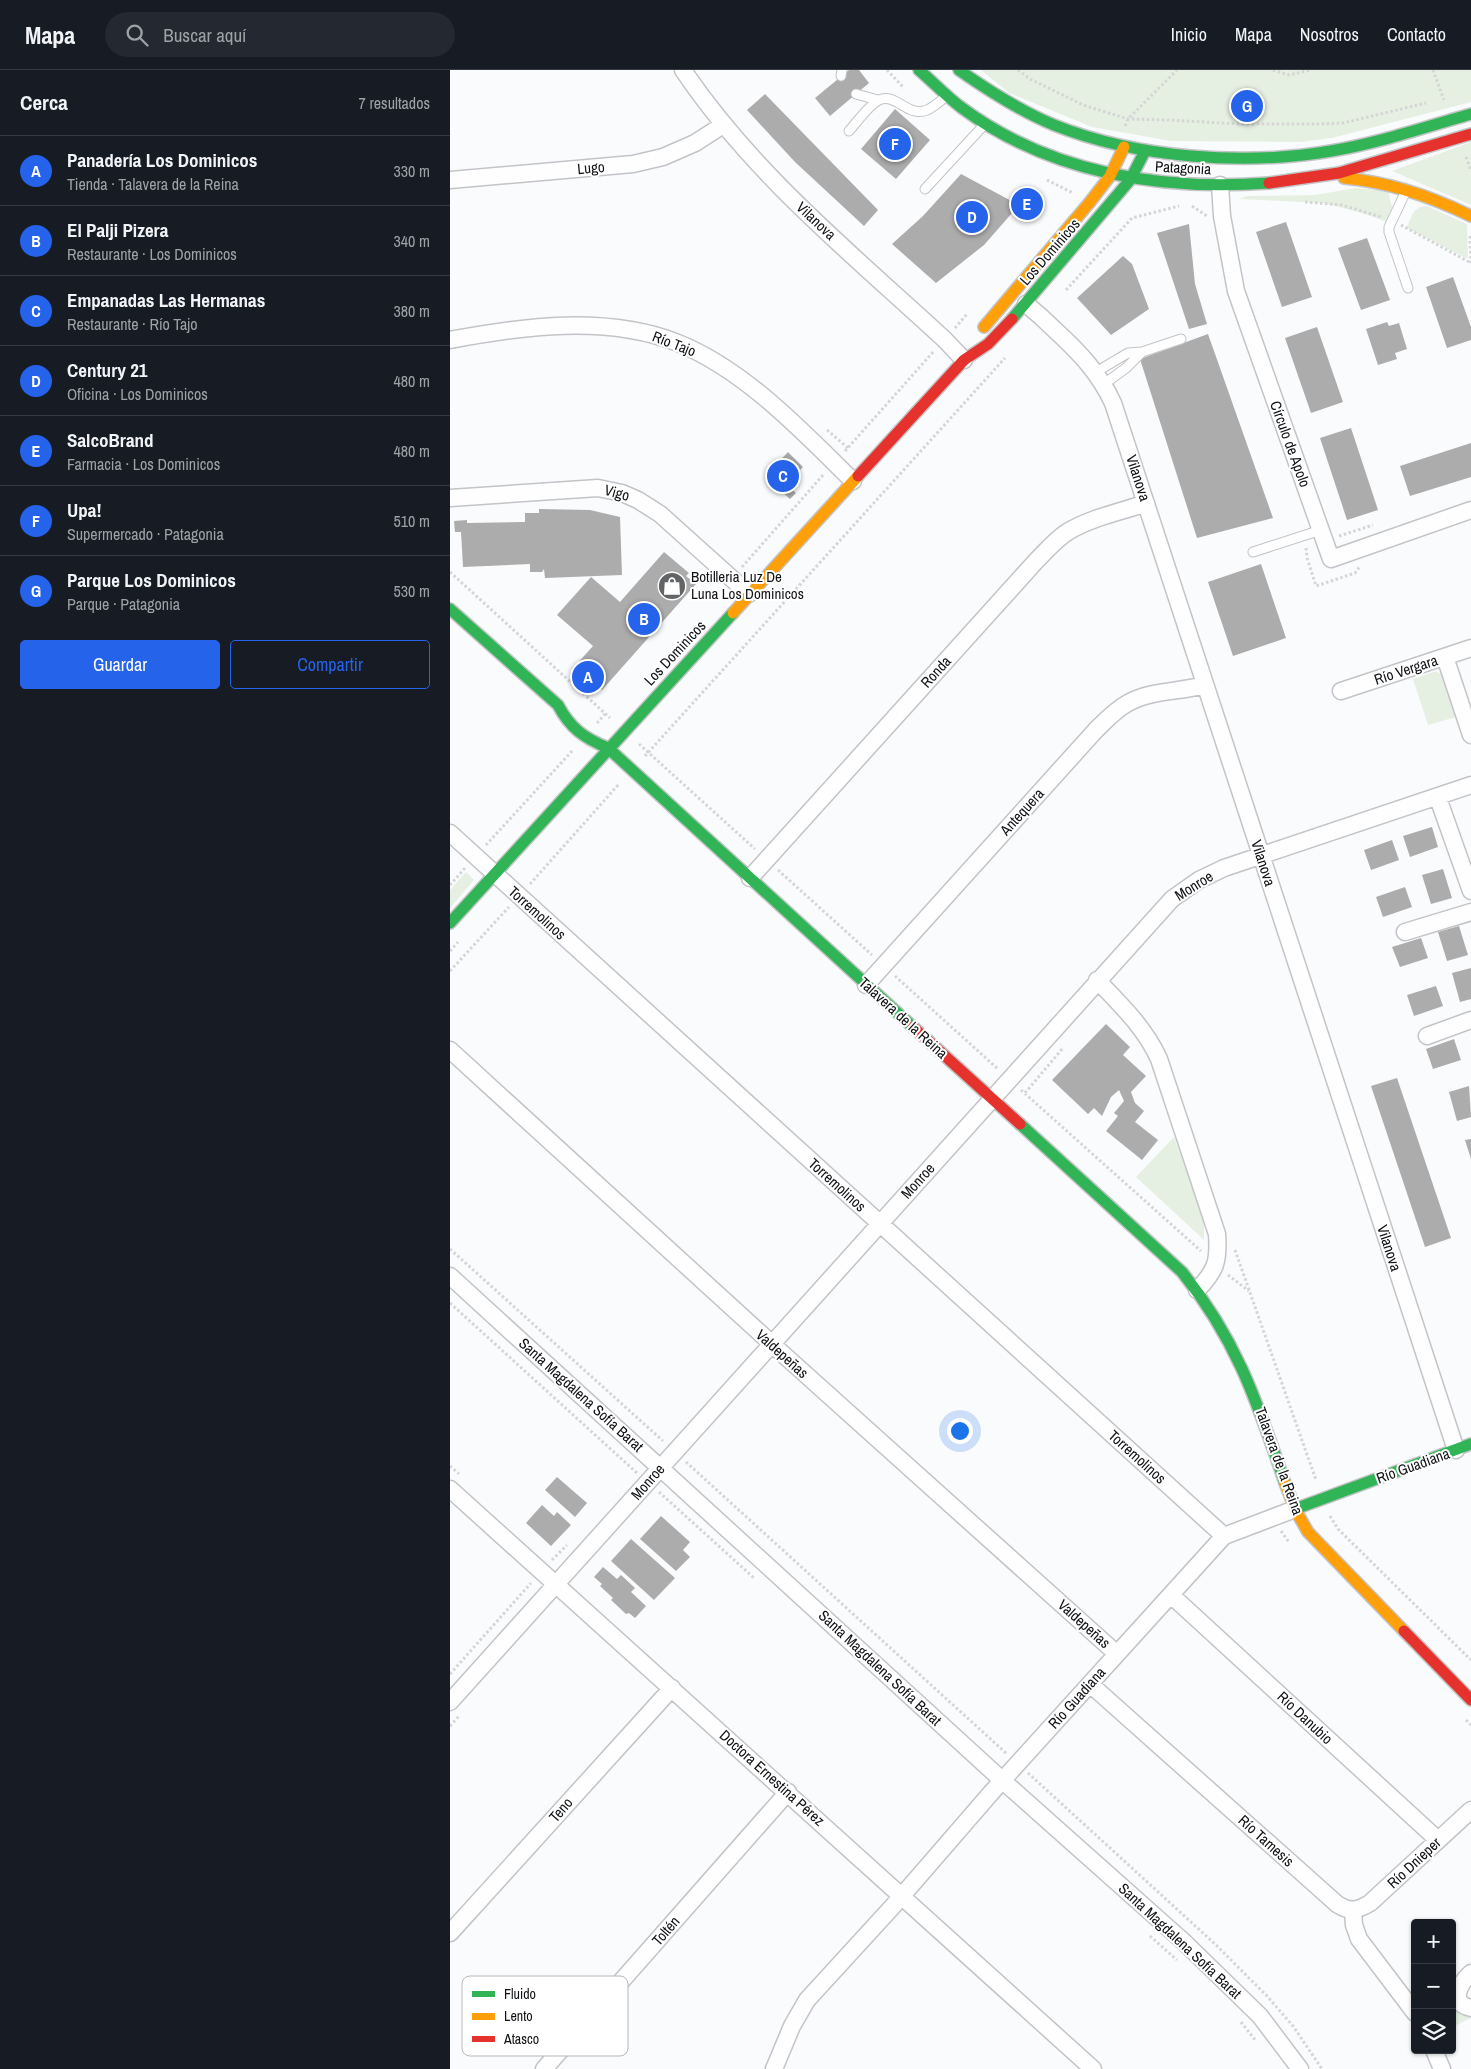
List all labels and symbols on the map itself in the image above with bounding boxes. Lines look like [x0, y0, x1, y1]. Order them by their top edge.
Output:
pin: G [1231, 87, 1263, 125]
pin: F [879, 125, 911, 163]
street label: Lugo [576, 156, 606, 179]
street label: Patagonia [1154, 156, 1212, 179]
pin: E [1011, 185, 1043, 223]
street label: Vilanova [792, 197, 841, 245]
pin: D [956, 198, 988, 236]
street label: Los Dominicos [1015, 214, 1084, 290]
street label: Río Tajo [649, 326, 699, 361]
street label: Círculo de Apolo [1265, 398, 1316, 490]
street label: Vilanova [1121, 452, 1156, 504]
pin: C [767, 457, 799, 495]
street label: Vigo [602, 479, 632, 506]
place label: Botilleria Luz De Luna Los Dominicos [691, 566, 804, 604]
shop icon: Botilleria Luz De Luna Los Dominicos [657, 571, 687, 601]
pin: B [628, 600, 660, 638]
street label: Los Dominicos [639, 615, 710, 690]
street label: Río Vergara [1371, 649, 1440, 690]
street label: Ronda [916, 651, 956, 692]
pin: A [572, 658, 604, 696]
street label: Antequera [994, 783, 1049, 841]
street label: Vilanova [1246, 837, 1281, 889]
street label: Monroe [1170, 866, 1217, 906]
street label: Torremolinos [504, 881, 571, 944]
street label: Talavera de la Reina [854, 972, 952, 1063]
street label: Torremolinos [804, 1153, 871, 1216]
street label: Monroe [896, 1158, 939, 1203]
street label: Vilanova [1372, 1222, 1407, 1274]
street label: Valdepeñas [751, 1324, 813, 1383]
street label: Santa Magdalena Sofía Barat [514, 1333, 649, 1457]
street label: Talavera de la Reina [1250, 1404, 1309, 1518]
your location [947, 1418, 973, 1444]
street label: Torremolinos [1104, 1425, 1171, 1488]
street label: Río Guadiana [1373, 1443, 1453, 1488]
street label: Monroe [626, 1459, 669, 1504]
street label: Valdepeñas [1053, 1594, 1115, 1653]
street label: Santa Magdalena Sofía Barat [814, 1605, 947, 1731]
street label: Río Guadiana [1043, 1662, 1110, 1733]
street label: Río Danubio [1273, 1686, 1338, 1749]
street label: Doctora Ernestina Pérez [715, 1725, 829, 1830]
street label: Teno [544, 1793, 577, 1827]
street label: Río Tamesis [1234, 1810, 1299, 1871]
street label: Río Dnieper [1382, 1832, 1445, 1893]
street label: Santa Magdalena Sofía Barat [1114, 1878, 1247, 2004]
street label: Toltén [647, 1911, 684, 1950]
legend [462, 1976, 628, 2056]
text: Fluido [504, 1985, 536, 2003]
text: Lento [504, 2007, 533, 2025]
text: Atasco [503, 2030, 539, 2048]

